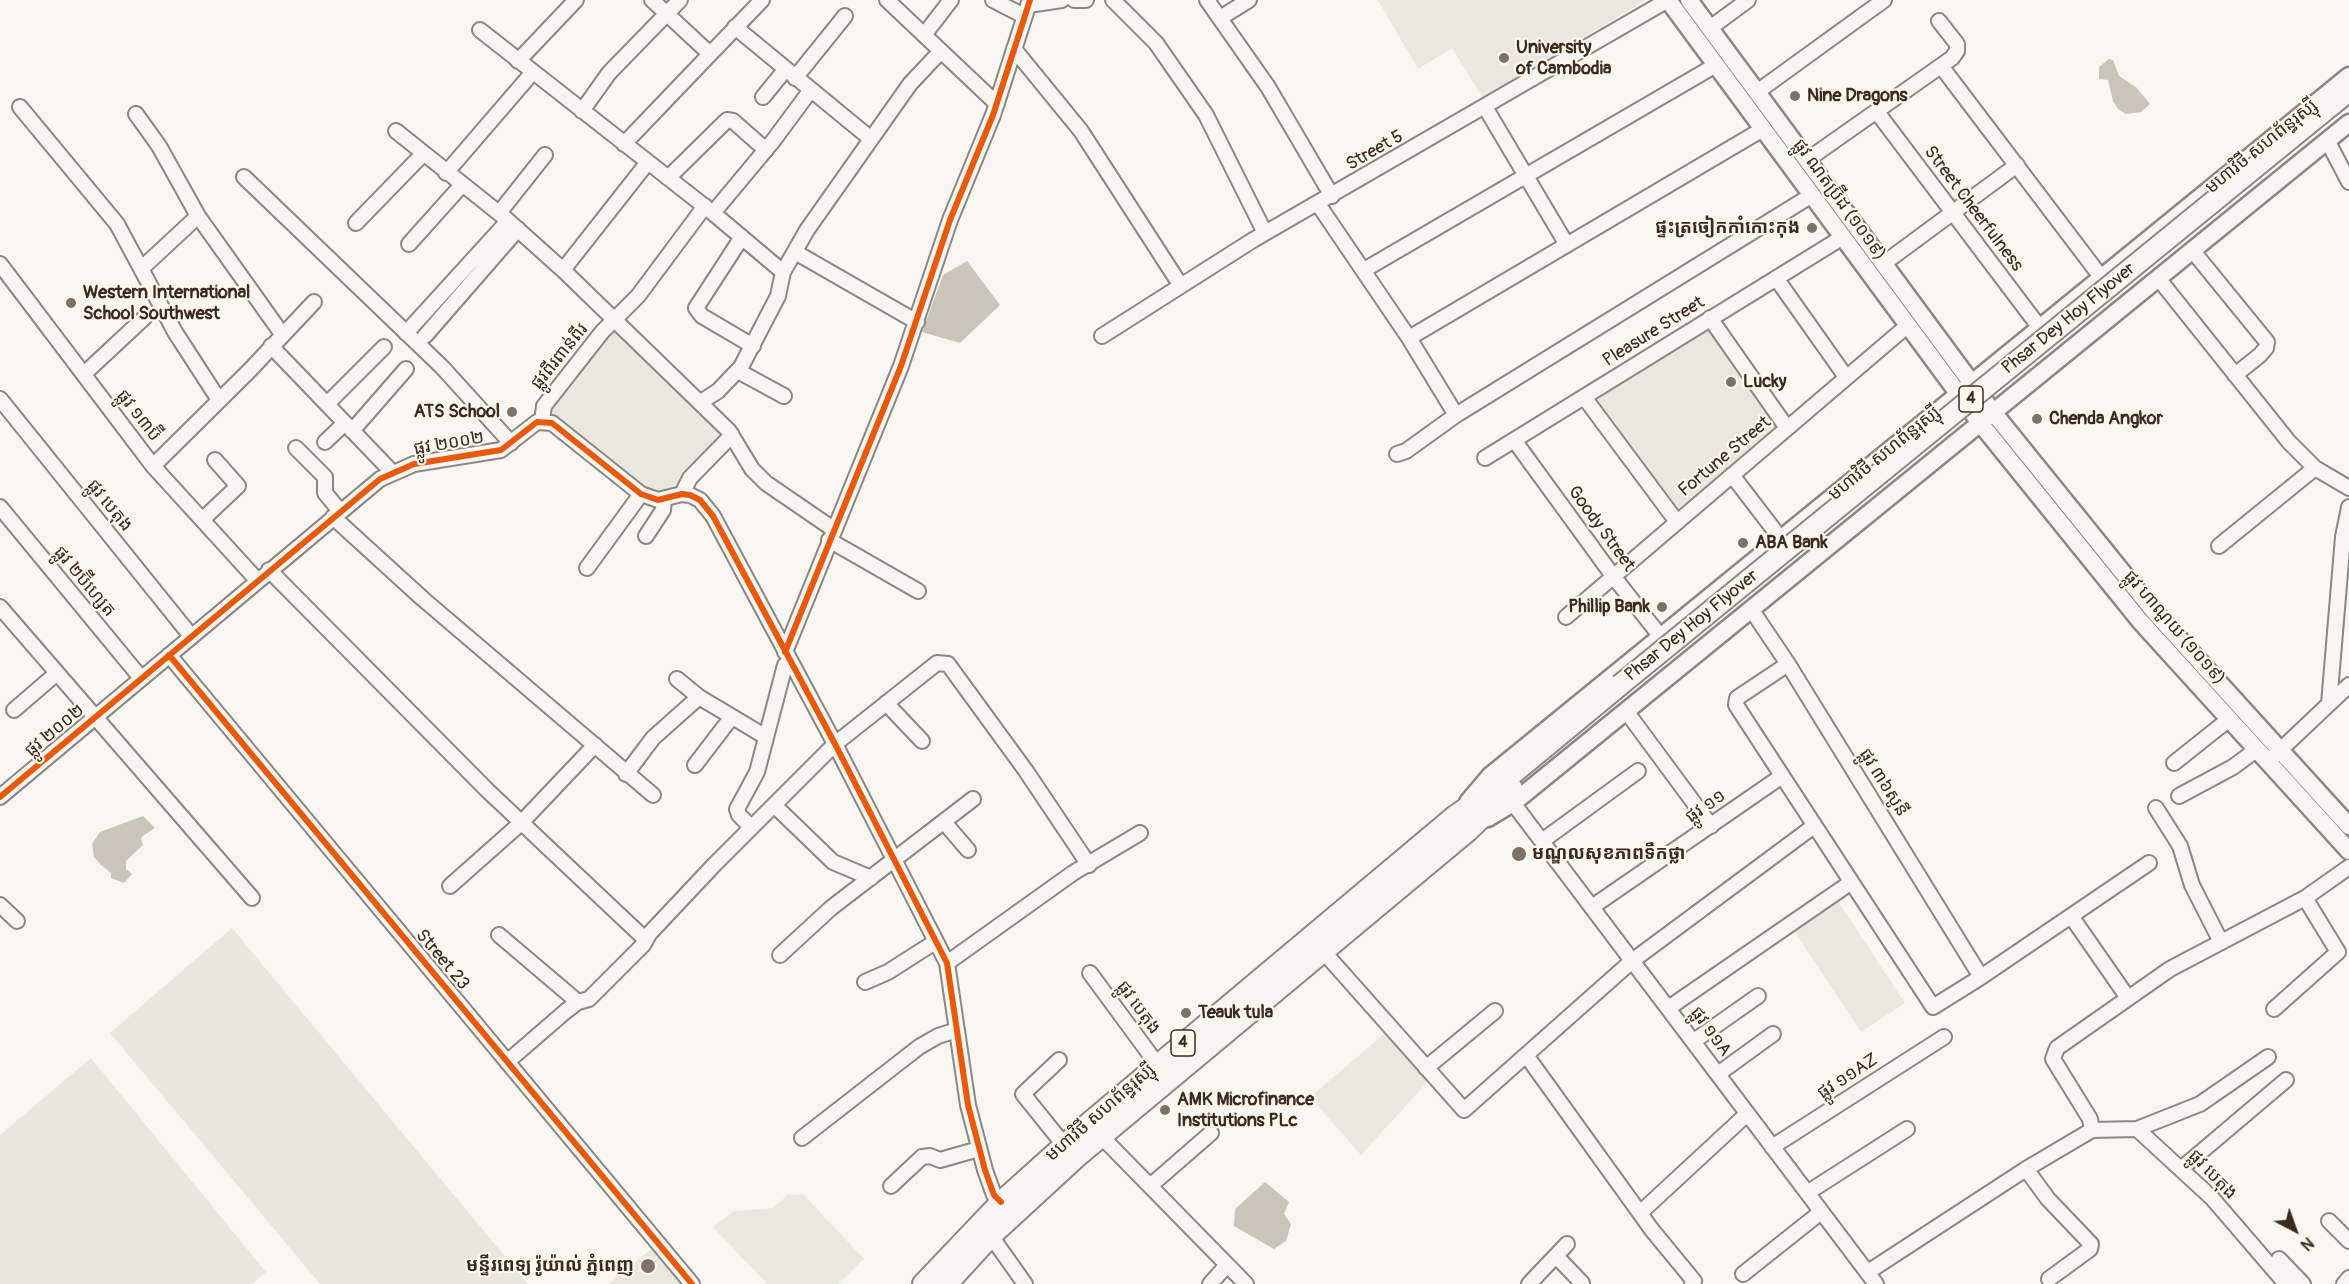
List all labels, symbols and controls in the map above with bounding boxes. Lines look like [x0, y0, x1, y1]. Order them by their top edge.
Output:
place label: University of Cambodia [1516, 37, 1611, 80]
marker: University of Cambodia [1497, 51, 1511, 65]
place label: Nine Dragons [1807, 85, 1908, 107]
marker: Nine Dragons [1788, 89, 1802, 103]
street label: មហាវិថី សហព័ន្ធរុស្ស៊ី [2202, 95, 2322, 199]
street label: Street 5 [1343, 126, 1407, 176]
street label: ផ្លូវ ណតប្រ៊ីដ (១០១៩) [1788, 135, 1890, 265]
street label: Street Cheerfulness [1919, 142, 2027, 276]
place label: ផ្ទះត្រចៀកកាំកោះកុង [1655, 217, 1800, 239]
marker: ផ្ទះត្រចៀកកាំកោះកុង [1805, 221, 1819, 235]
street label: Phsar Dey Hoy Flyover [1998, 259, 2140, 379]
place label: Western International School Southwest [83, 282, 250, 324]
street label: Pleasure Street [1599, 292, 1709, 372]
marker: Western International School Southwest [64, 296, 78, 310]
street label: ផ្លូវពីរពាន់ពីរ [527, 320, 593, 394]
place label: Lucky [1743, 371, 1787, 393]
marker: Lucky [1724, 375, 1738, 389]
street label: ផ្លូវ ១៣ប៊ី [111, 386, 165, 446]
road number: 4 [1959, 386, 1983, 412]
place label: ATS School [414, 401, 500, 423]
street label: មហាវិថី សហព័ន្ធរុស្ស៊ី [1825, 402, 1945, 506]
marker: ATS School [505, 405, 519, 419]
place label: Chenda Angkor [2049, 408, 2163, 430]
street label: Fortune Street [1674, 412, 1776, 502]
marker: Chenda Angkor [2030, 412, 2044, 426]
street label: ផ្លូវ ២០០២ [412, 427, 486, 461]
street label: ផ្លូវ បេតុង [82, 476, 136, 536]
street label: Goody Street [1563, 482, 1639, 576]
place label: ABA Bank [1755, 532, 1828, 554]
marker: ABA Bank [1736, 536, 1750, 550]
street label: ផ្លូវ ២ប៊ីហ្សេត [48, 543, 120, 621]
street label: Phsar Dey Hoy Flyover [1621, 566, 1763, 686]
street label: ផ្លូវ ហាណូយ (១០១៩) [2119, 566, 2229, 690]
place label: Phillip Bank [1568, 596, 1650, 618]
marker: Phillip Bank [1655, 600, 1669, 614]
street label: ផ្លូវ ២០០២ [21, 700, 89, 762]
street label: ផ្លូវ ៣៦សូនី [1854, 745, 1912, 821]
street label: ផ្លូវ ១១ [1682, 786, 1730, 828]
place label: មណ្ឌលសុខភាពទឹកថ្លា [1532, 843, 1686, 865]
marker: មណ្ឌលសុខភាពទឹកថ្លា [1510, 845, 1528, 863]
street label: Street 23 [410, 925, 474, 995]
street label: ផ្លូវ បេតុង [1111, 977, 1165, 1039]
place label: Teauk tula [1198, 1002, 1273, 1024]
street label: ផ្លូវ ១១A [1685, 1003, 1735, 1061]
marker: Teauk tula [1179, 1006, 1193, 1020]
road number: 4 [1171, 1030, 1195, 1056]
street label: ផ្លូវ ១១AZ [1814, 1049, 1882, 1105]
street label: មហាវិថី សហព័ន្ធរុស្ស៊ី [1042, 1060, 1160, 1166]
place label: AMK Microfinance Institutions PLc [1177, 1089, 1314, 1132]
marker: AMK Microfinance Institutions PLc [1158, 1103, 1172, 1117]
street label: ផ្លូវ បេតុង [2183, 1146, 2241, 1204]
north arrow [2265, 1200, 2325, 1260]
text: N [2296, 1232, 2317, 1255]
place label: មន្ទីរពេទ្យ រ៉ូយ៉ាល់ ភ្នំពេញ [466, 1255, 634, 1277]
marker: មន្ទីរពេទ្យ រ៉ូយ៉ាល់ ភ្នំពេញ [639, 1257, 657, 1275]

